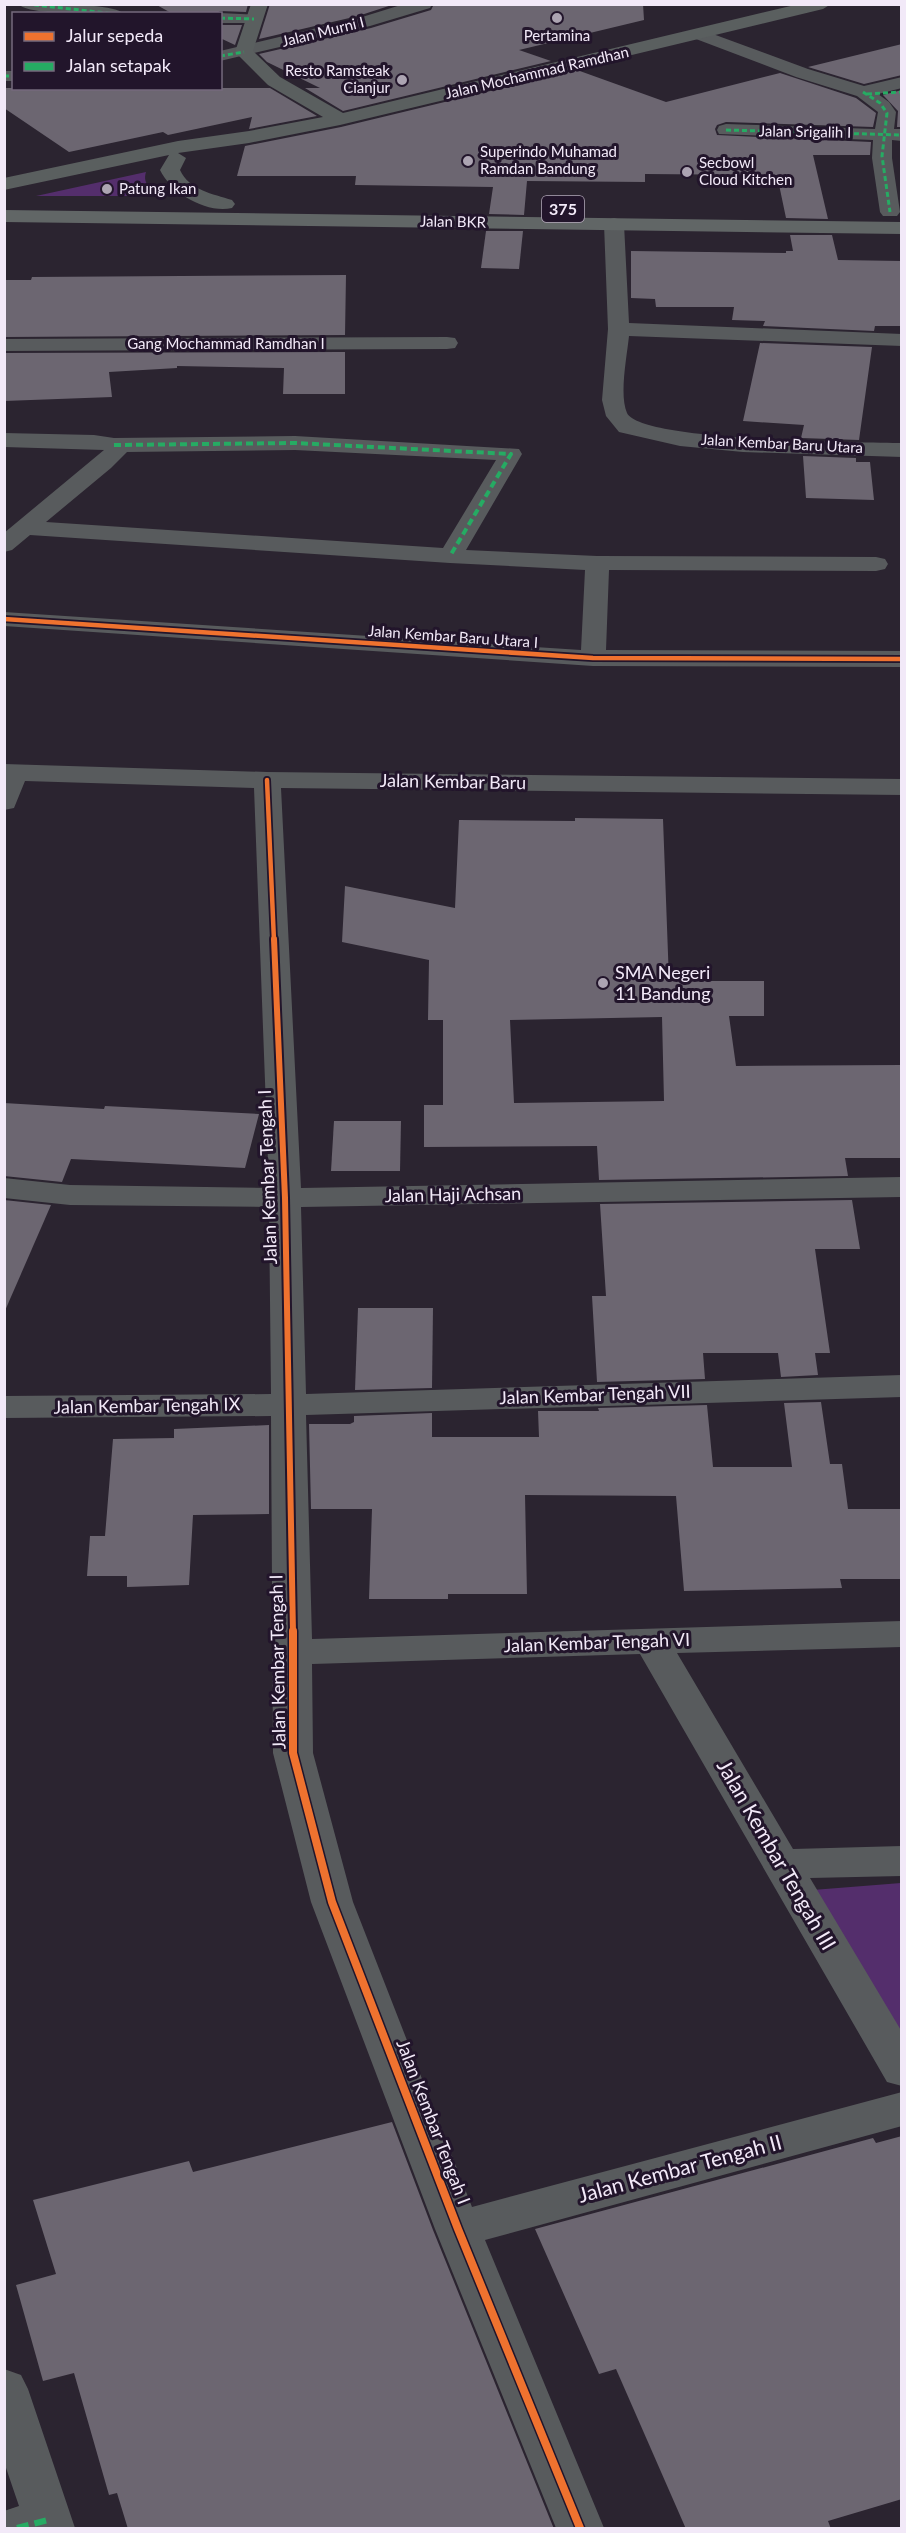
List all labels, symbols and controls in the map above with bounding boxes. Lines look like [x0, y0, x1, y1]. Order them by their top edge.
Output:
marker: Pertamina [550, 11, 564, 25]
legend [12, 12, 222, 90]
street label: Jalan Murni I [280, 12, 366, 50]
text: Jalur sepeda [66, 24, 163, 46]
place label: Pertamina [524, 26, 590, 44]
street label: Jalan Mochammad Ramdhan [443, 42, 630, 102]
text: Jalan setapak [66, 54, 172, 76]
place label: Resto Ramsteak Cianjur [285, 61, 391, 96]
marker: Resto Ramsteak Cianjur [395, 73, 409, 87]
street label: Jalan Srigalih I [759, 121, 851, 141]
place label: Superindo Muhamad Ramdan Bandung [480, 142, 617, 177]
place label: Secbowl Cloud Kitchen [699, 153, 792, 188]
marker: Superindo Muhamad Ramdan Bandung [461, 154, 475, 168]
marker: Secbowl Cloud Kitchen [680, 165, 694, 179]
place label: Patung Ikan [119, 179, 196, 197]
marker: Patung Ikan [100, 182, 114, 196]
road number: 375 [542, 196, 584, 222]
street label: Jalan BKR [420, 211, 487, 231]
street label: Gang Mochammad Ramdhan I [127, 334, 325, 352]
street label: Jalan Kembar Baru Utara [701, 430, 864, 456]
street label: Jalan Kembar Baru Utara I [367, 621, 539, 651]
street label: Jalan Kembar Baru [380, 769, 526, 793]
place label: SMA Negeri 11 Bandung [615, 961, 711, 1004]
marker: SMA Negeri 11 Bandung [596, 976, 610, 990]
street label: Jalan Kembar Tengah I [253, 1089, 281, 1265]
street label: Jalan Haji Achsan [385, 1182, 521, 1206]
street label: Jalan Kembar Tengah VII [499, 1380, 691, 1408]
street label: Jalan Kembar Tengah IX [54, 1392, 241, 1418]
street label: Jalan Kembar Tengah I [264, 1574, 290, 1750]
street label: Jalan Kembar Tengah VI [503, 1628, 690, 1656]
street label: Jalan Kembar Tengah III [713, 1755, 842, 1954]
street label: Jalan Kembar Tengah I [392, 2036, 476, 2207]
street label: Jalan Kembar Tengah II [575, 2128, 784, 2207]

